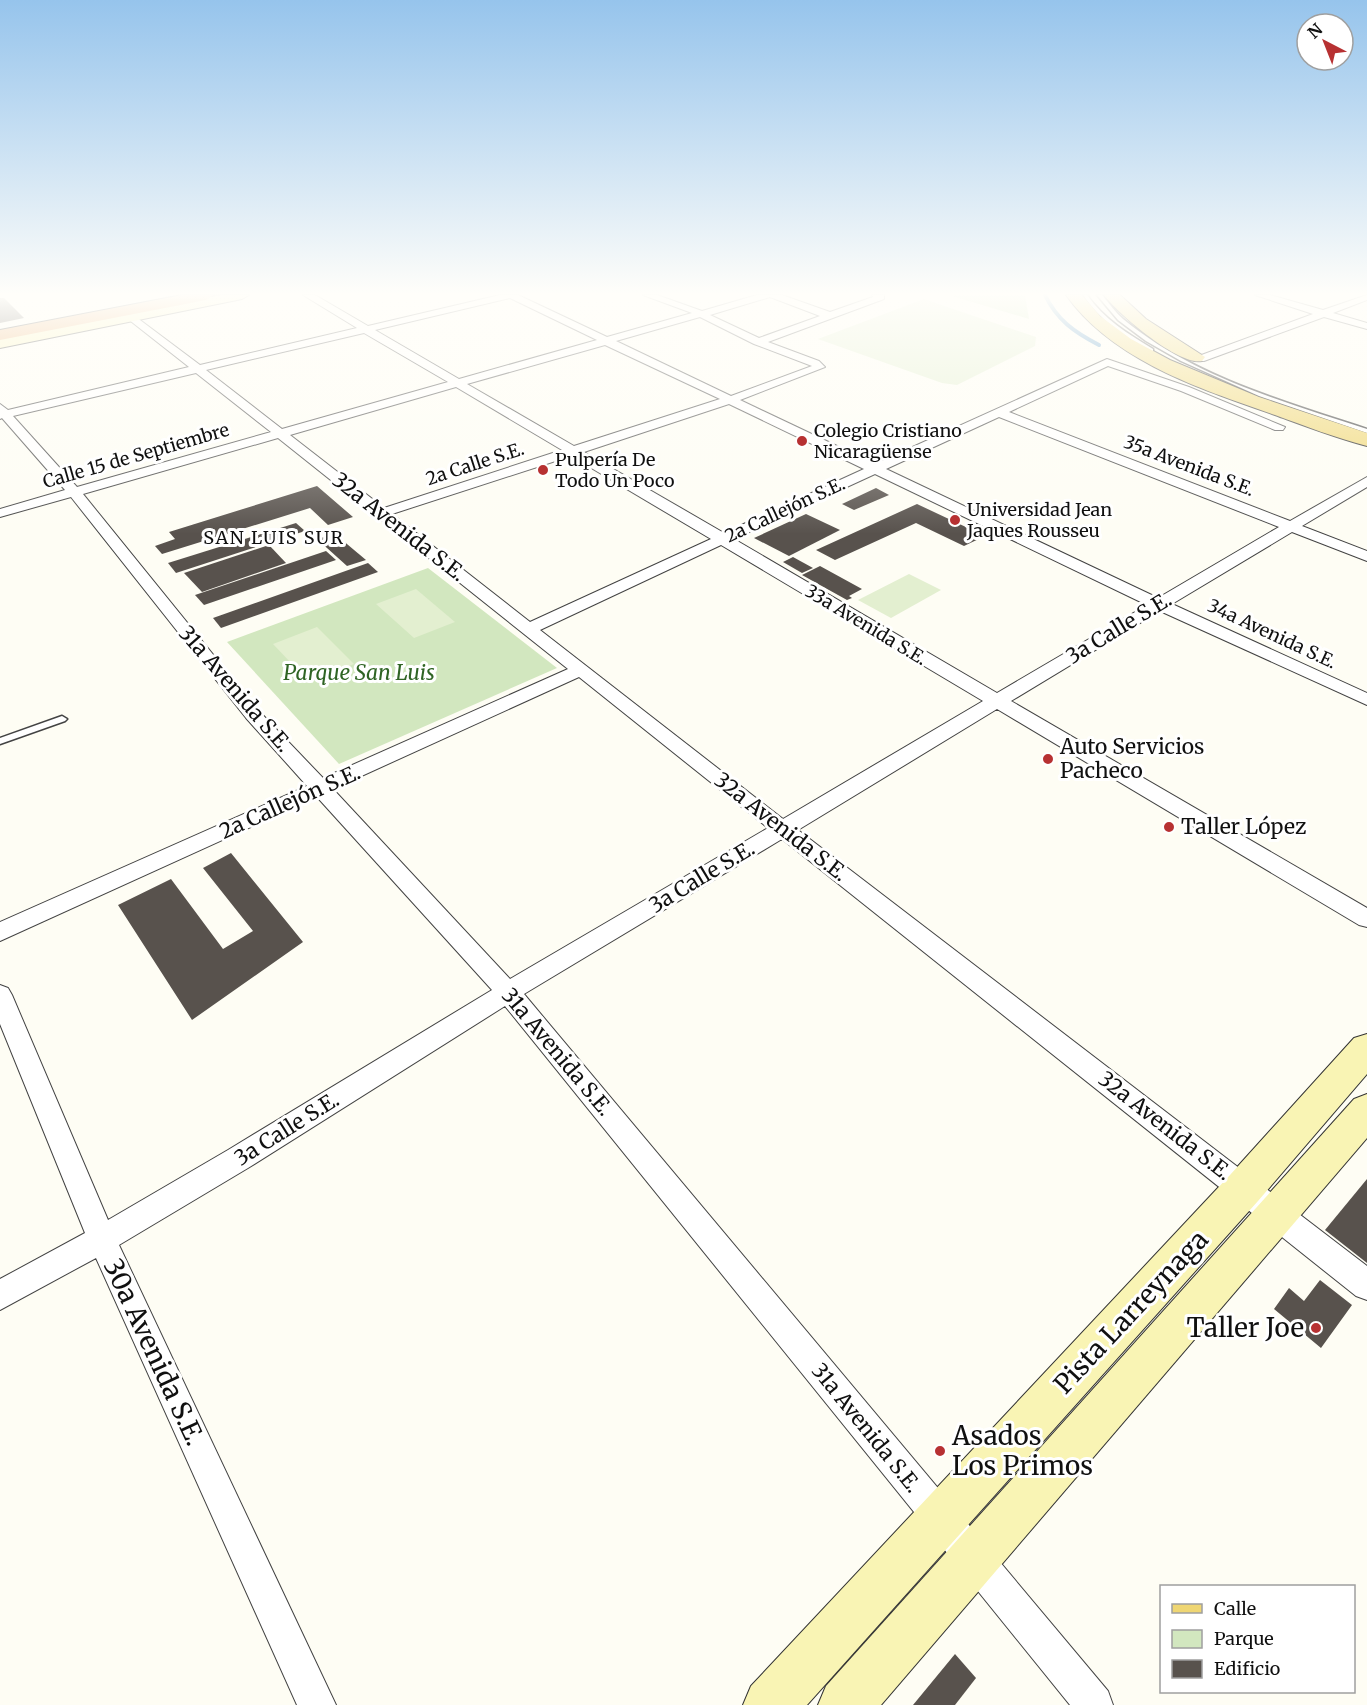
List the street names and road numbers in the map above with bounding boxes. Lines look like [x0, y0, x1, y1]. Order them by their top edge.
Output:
street label: Calle 15 de Septiembre [40, 418, 232, 493]
street label: 35a Avenida S.E. [1121, 430, 1258, 501]
street label: 2a Calle S.E. [423, 437, 527, 490]
street label: 32a Avenida S.E. [327, 466, 471, 587]
street label: 2a Callejón S.E. [721, 472, 848, 547]
street label: 33a Avenida S.E. [801, 579, 931, 670]
street label: 3a Calle S.E. [1061, 586, 1176, 670]
street label: 34a Avenida S.E. [1204, 594, 1340, 673]
street label: 31a Avenida S.E. [173, 620, 298, 757]
street label: 2a Callejón S.E. [215, 758, 364, 845]
street label: 32a Avenida S.E. [709, 766, 853, 887]
street label: 3a Calle S.E. [644, 835, 759, 919]
street label: 31a Avenida S.E. [496, 982, 619, 1121]
street label: 32a Avenida S.E. [1093, 1065, 1237, 1186]
street label: 3a Calle S.E. [229, 1086, 344, 1171]
street label: Pista Larreynaga [1046, 1223, 1215, 1400]
street label: 30a Avenida S.E. [97, 1253, 212, 1450]
street label: 31a Avenida S.E. [806, 1358, 927, 1498]

